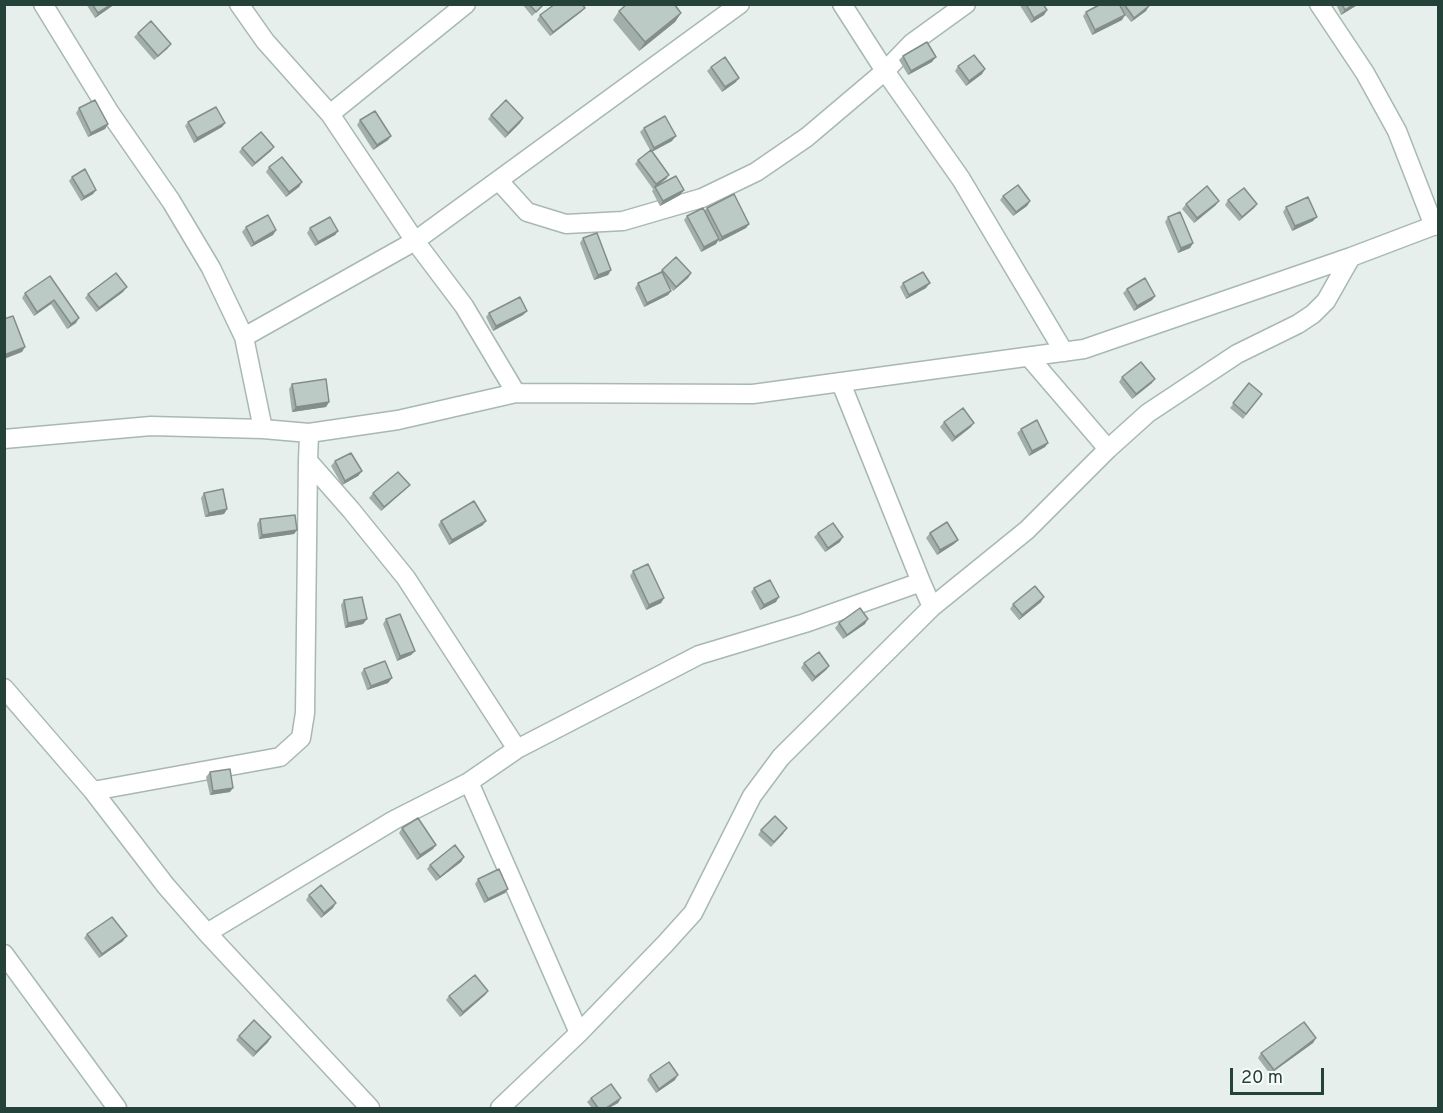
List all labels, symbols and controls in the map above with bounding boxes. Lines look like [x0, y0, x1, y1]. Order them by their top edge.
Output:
scale bar [1233, 1056, 1328, 1094]
text: 20 m [1241, 1067, 1283, 1090]

